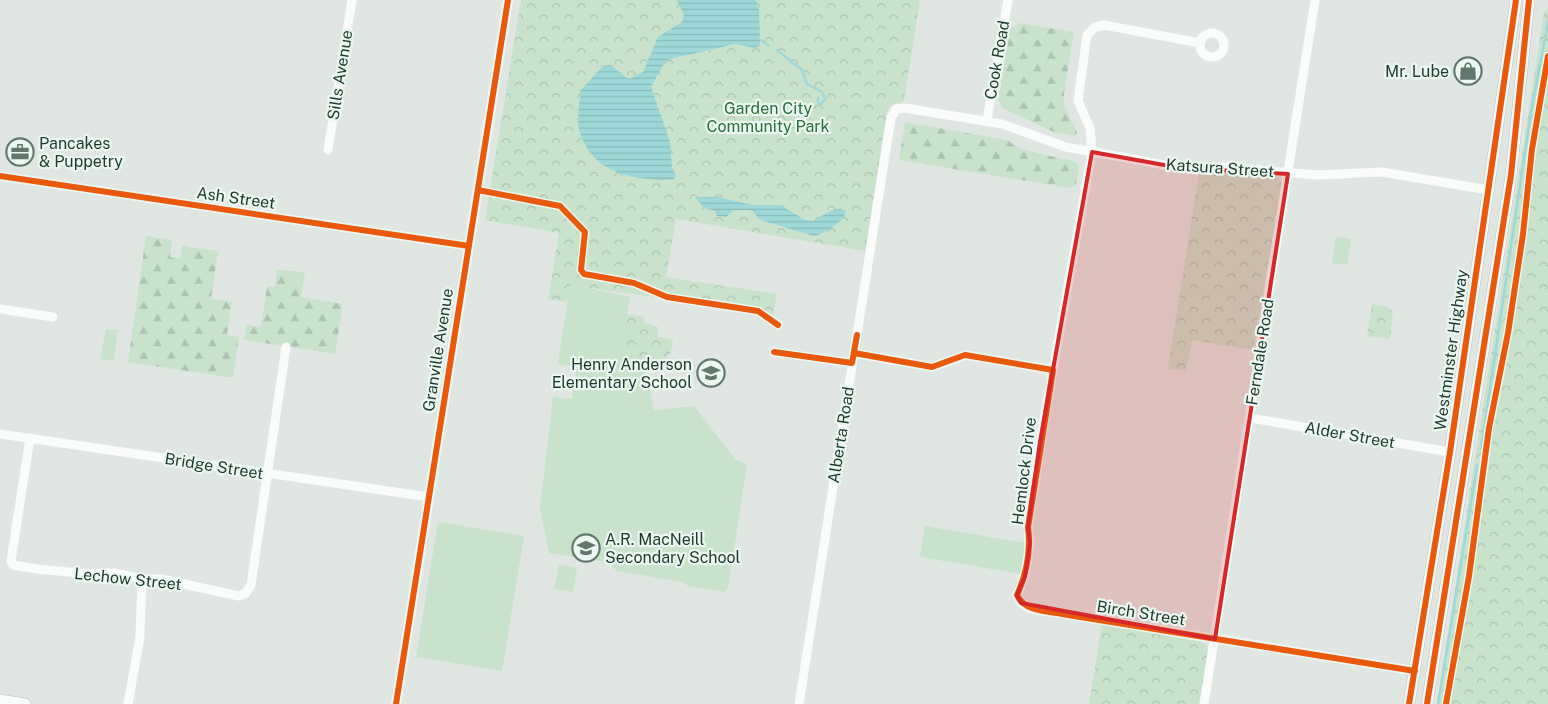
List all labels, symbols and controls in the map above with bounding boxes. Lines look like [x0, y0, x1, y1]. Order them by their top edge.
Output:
street label: Cook Road [981, 19, 1013, 101]
street label: Sills Avenue [324, 29, 356, 121]
shop icon: Mr. Lube [1453, 56, 1483, 86]
place label: Mr. Lube [1385, 62, 1449, 81]
park label: Garden City Community Park [706, 99, 830, 136]
place label: Pancakes & Puppetry [39, 134, 123, 171]
office icon: Pancakes & Puppetry [5, 137, 35, 167]
street label: Katsura Street [1165, 155, 1275, 181]
street label: Ash Street [196, 183, 276, 213]
street label: Westminster Highway [1430, 268, 1472, 432]
street label: Granville Avenue [419, 287, 457, 413]
street label: Ferndale Road [1242, 297, 1278, 407]
place label: Henry Anderson Elementary School [552, 355, 692, 392]
school or university icon: Henry Anderson Elementary School [696, 358, 726, 388]
street label: Alberta Road [824, 385, 858, 485]
street label: Hemlock Drive [1008, 416, 1040, 526]
street label: Alder Street [1303, 418, 1397, 452]
street label: Bridge Street [163, 449, 265, 483]
place label: A.R. MacNeill Secondary School [605, 530, 741, 567]
school or university icon: A.R. MacNeill Secondary School [571, 533, 601, 563]
street label: Lechow Street [73, 564, 183, 594]
street label: Birch Street [1095, 597, 1187, 629]

